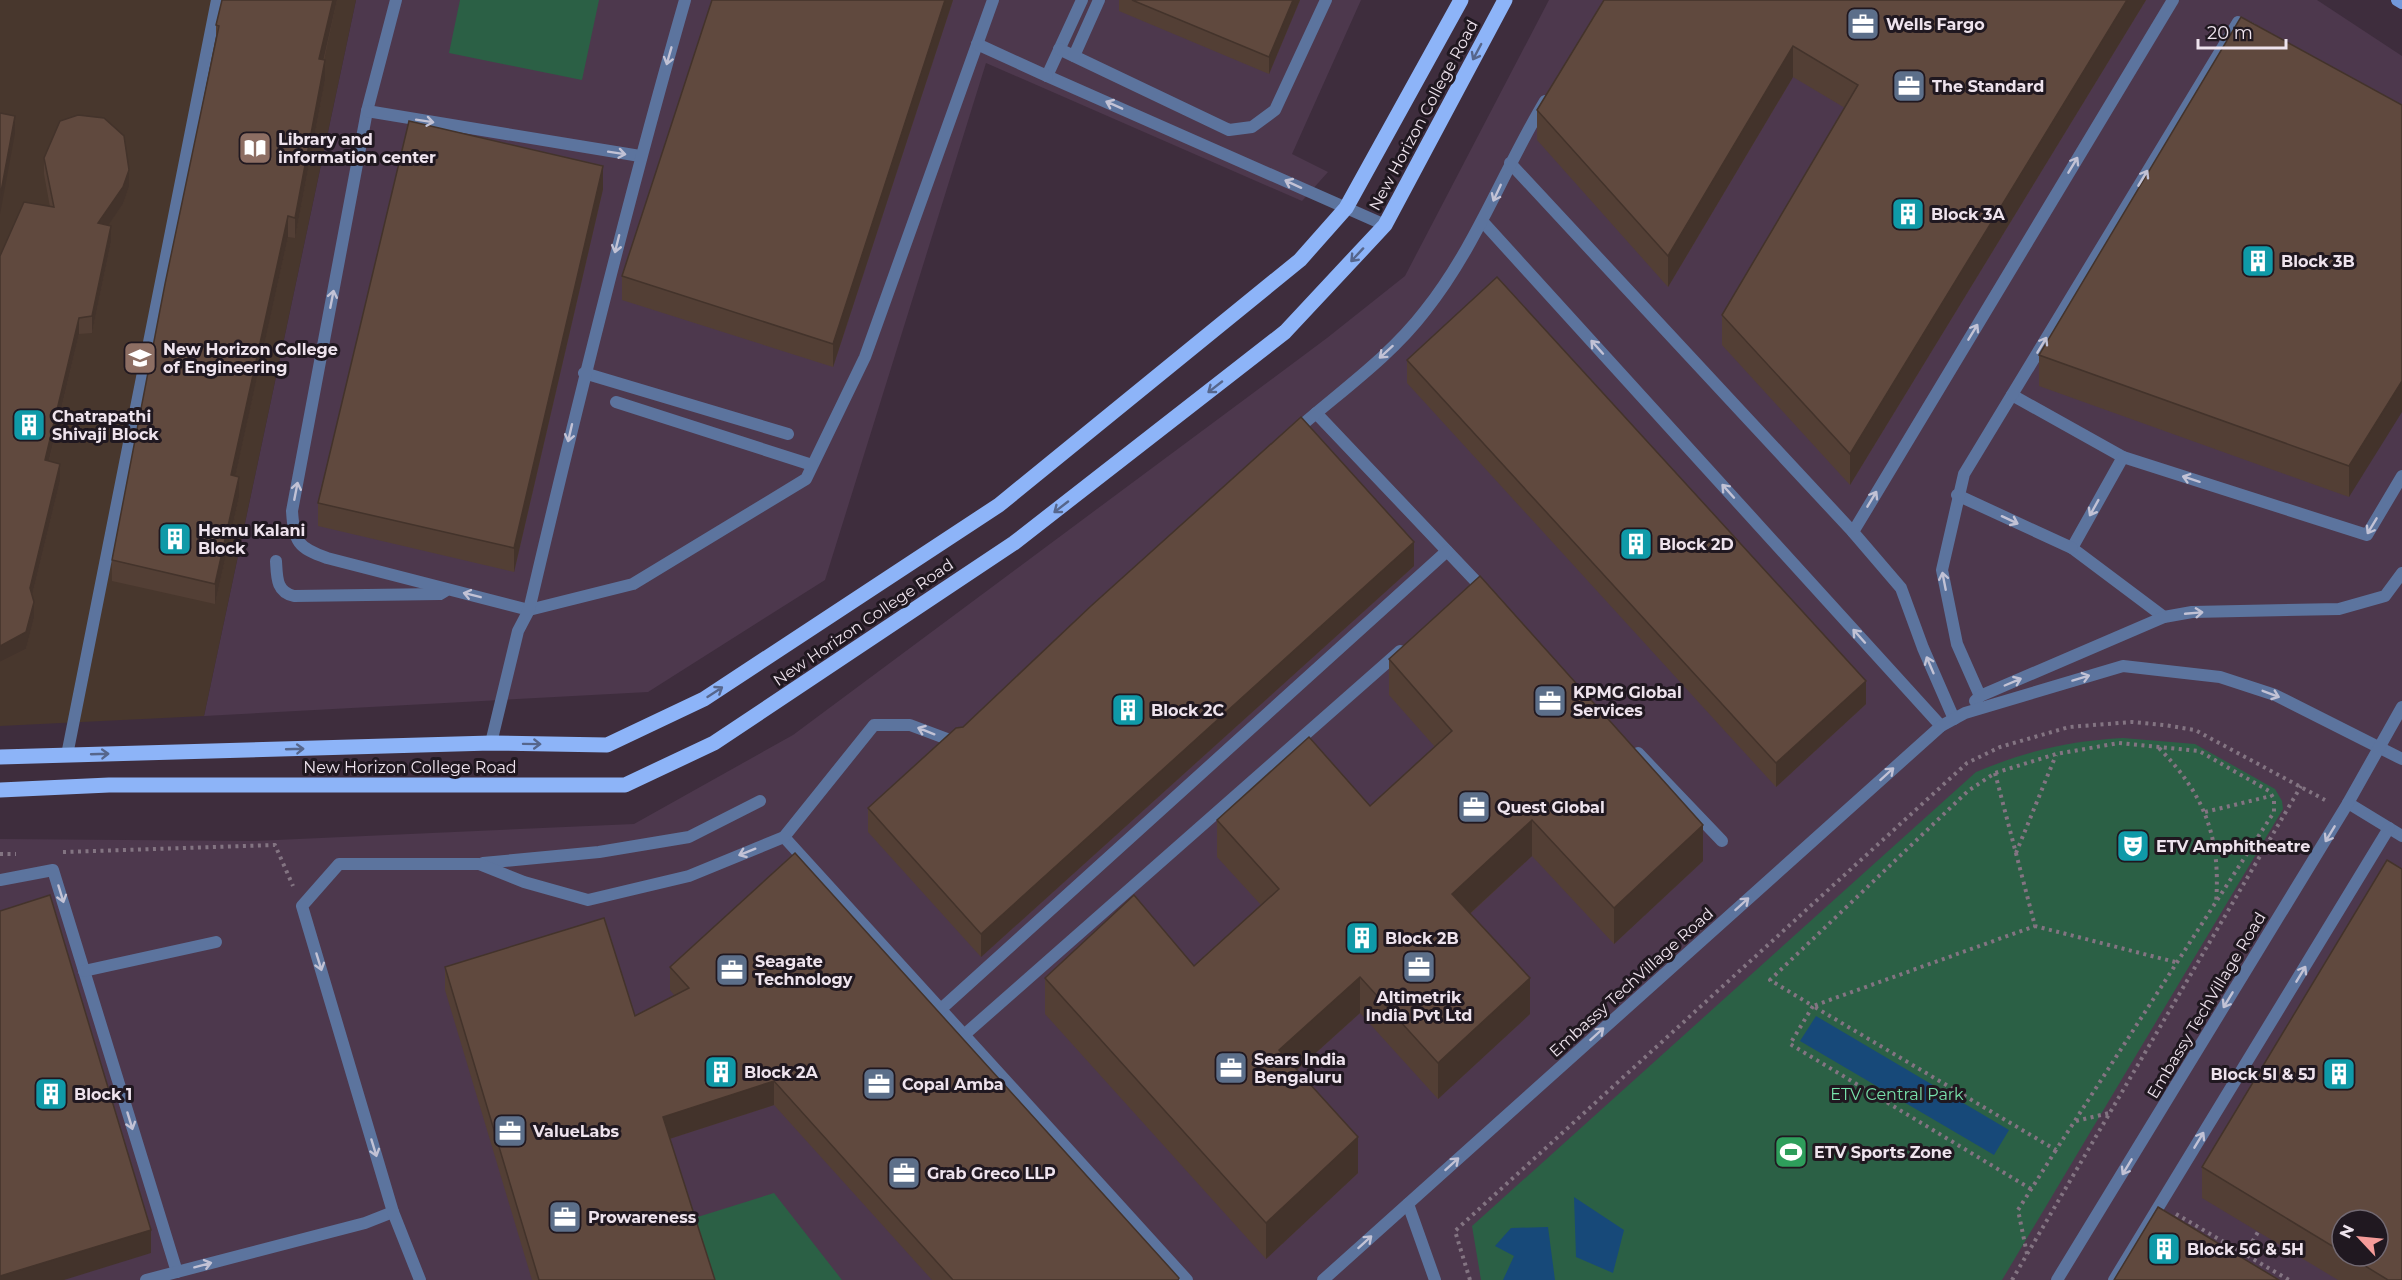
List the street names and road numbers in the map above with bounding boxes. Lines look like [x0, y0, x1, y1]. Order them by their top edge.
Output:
street label: New Horizon College Road [1365, 17, 1482, 214]
street label: New Horizon College Road [769, 555, 957, 690]
street label: New Horizon College Road [303, 758, 517, 777]
street label: Embassy TechVillage Road [1545, 904, 1717, 1061]
street label: Embassy TechVillage Road [2143, 909, 2270, 1102]

